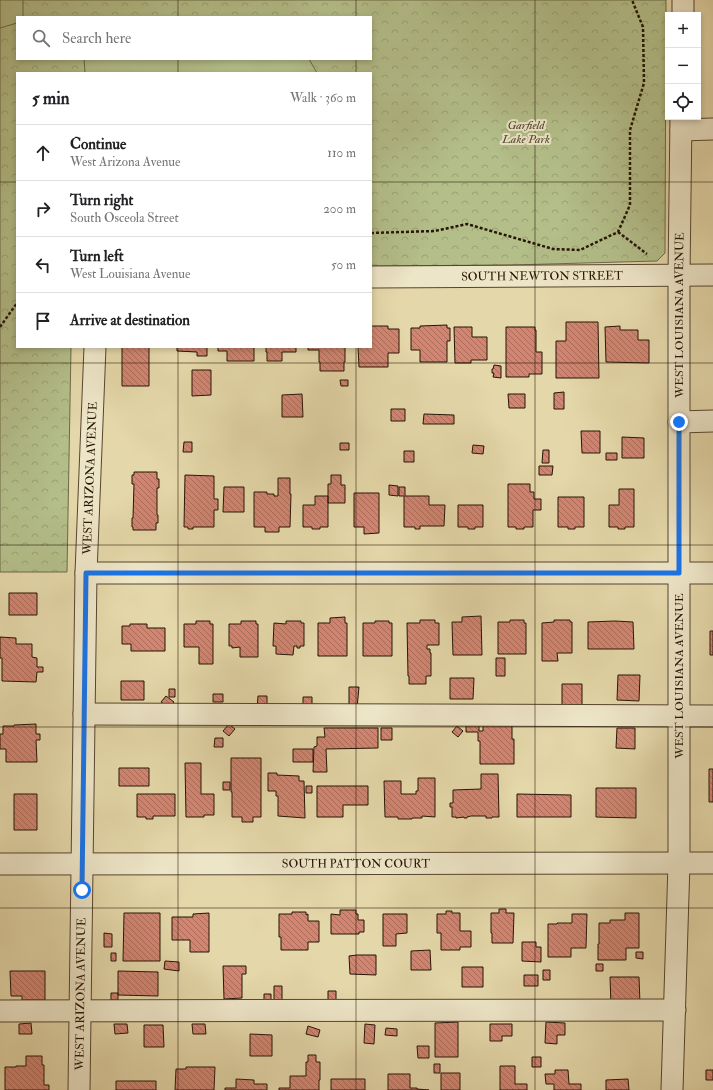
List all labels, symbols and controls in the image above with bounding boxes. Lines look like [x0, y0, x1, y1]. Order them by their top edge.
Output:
map controls [665, 12, 701, 120]
button: + [665, 12, 701, 48]
search box [16, 16, 372, 60]
icon: search [30, 27, 52, 49]
text: Search here [62, 29, 131, 48]
button: − [665, 48, 701, 84]
button: locate [665, 84, 701, 120]
text: 5 min [32, 88, 70, 109]
text: Walk · 360 m [290, 90, 356, 106]
park label: Garfield Lake Park [501, 118, 550, 147]
text: Continue [70, 135, 126, 154]
icon: ahead [32, 142, 54, 164]
text: 110 m [327, 145, 356, 161]
text: West Arizona Avenue [70, 154, 180, 170]
text: Turn right [70, 191, 133, 210]
icon: right [32, 198, 54, 220]
text: 200 m [323, 201, 356, 217]
text: South Osceola Street [70, 210, 179, 226]
street label: WEST LOUISIANA AVENUE [671, 232, 687, 399]
text: Turn left [70, 247, 124, 266]
icon: left [32, 254, 54, 276]
text: 50 m [331, 257, 356, 273]
text: West Louisiana Avenue [70, 266, 191, 282]
street label: SOUTH NEWTON STREET [461, 268, 623, 284]
icon: arrive [32, 310, 54, 332]
text: Arrive at destination [70, 311, 190, 330]
street label: WEST ARIZONA AVENUE [79, 401, 100, 556]
route end [670, 413, 688, 431]
street label: WEST LOUISIANA AVENUE [672, 593, 687, 760]
street label: SOUTH PATTON COURT [282, 856, 430, 871]
route start [73, 881, 91, 899]
street label: WEST ARIZONA AVENUE [72, 917, 89, 1072]

